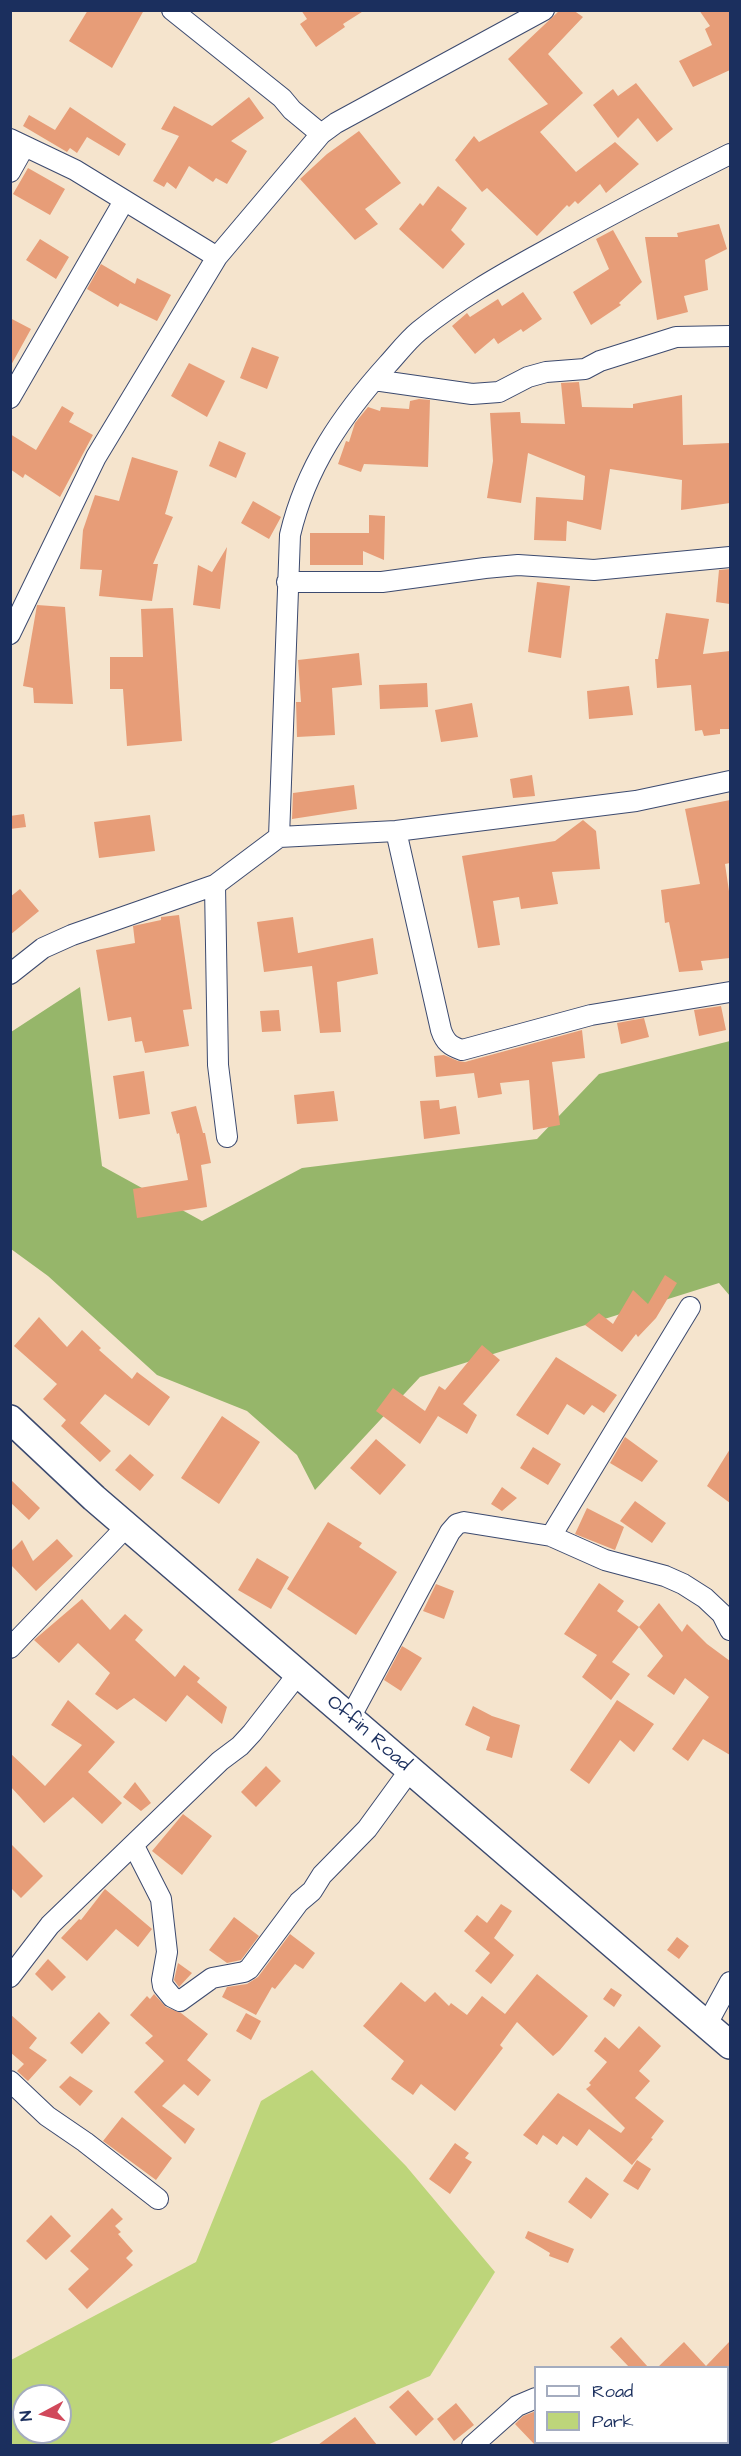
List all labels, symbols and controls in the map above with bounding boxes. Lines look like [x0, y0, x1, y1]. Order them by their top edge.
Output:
street label: Offin Road [321, 1691, 415, 1777]
legend [534, 2366, 729, 2444]
text: Road [592, 2379, 633, 2404]
north arrow [12, 2384, 72, 2444]
text: Park [592, 2409, 634, 2434]
text: N [15, 2410, 38, 2422]

